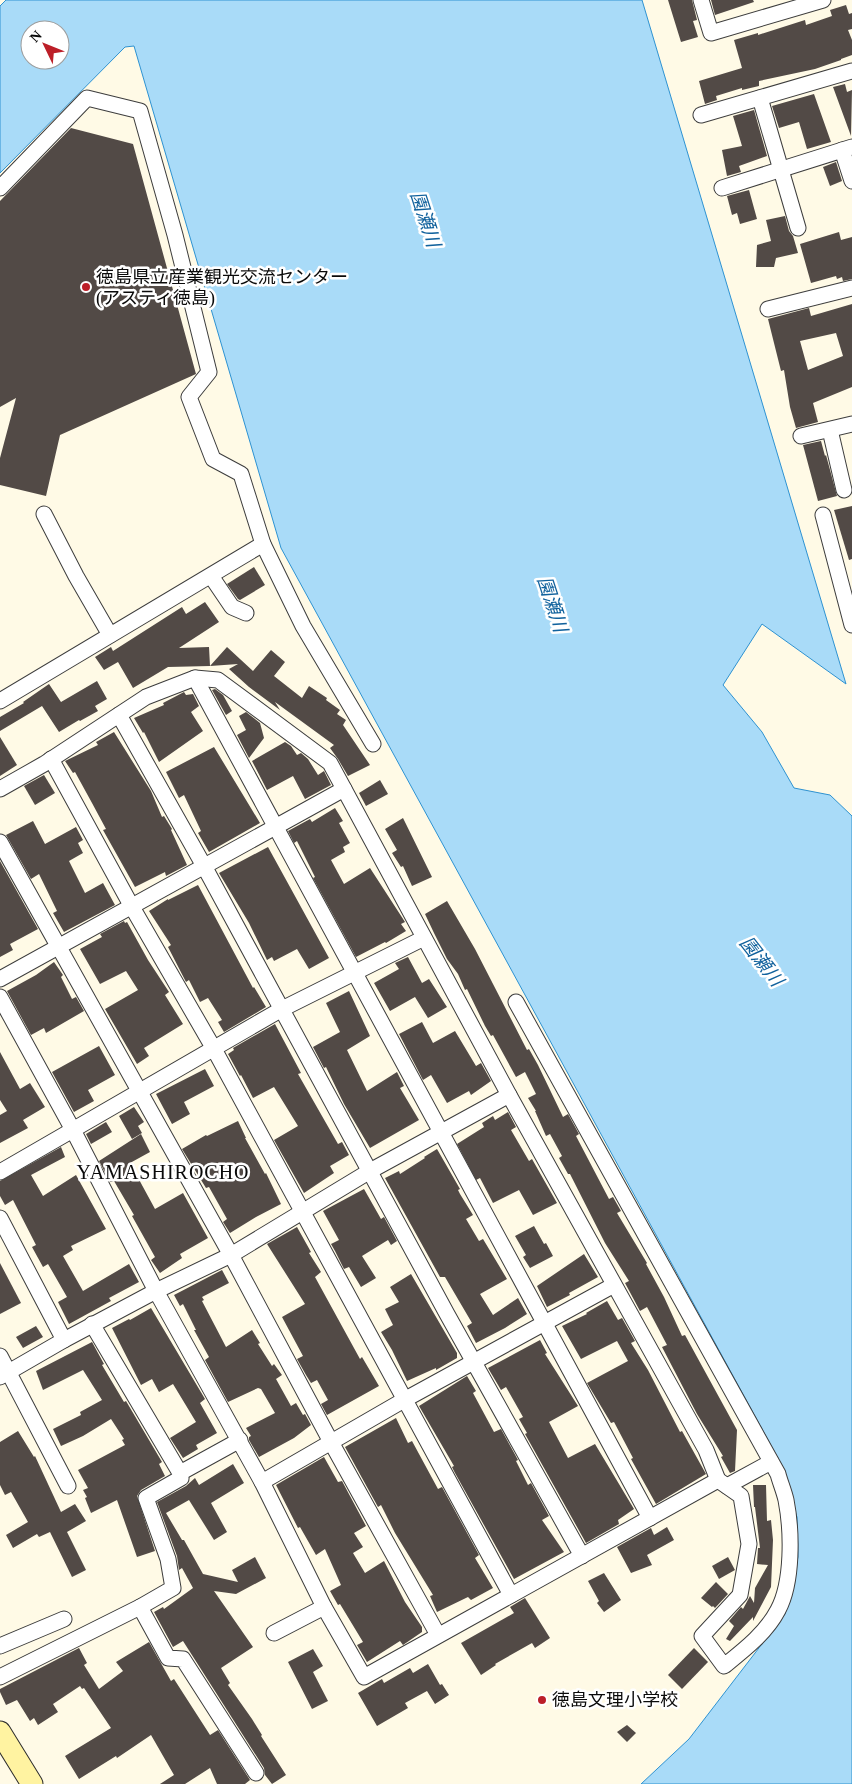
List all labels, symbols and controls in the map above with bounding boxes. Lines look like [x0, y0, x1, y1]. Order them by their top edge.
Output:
north arrow [20, 20, 70, 70]
text: N [27, 28, 45, 45]
water label: 園瀬川 [407, 189, 445, 251]
place label: 徳島県立産業観光交流センター (アスティ徳島) [96, 267, 348, 309]
marker: 徳島県立産業観光交流センター (アスティ徳島) [80, 281, 92, 293]
water label: 園瀬川 [534, 574, 572, 636]
water label: 園瀬川 [736, 932, 789, 992]
district label: YAMASHIROCHO [76, 1161, 250, 1183]
place label: 徳島文理小学校 [552, 1690, 678, 1710]
marker: 徳島文理小学校 [536, 1694, 548, 1706]

